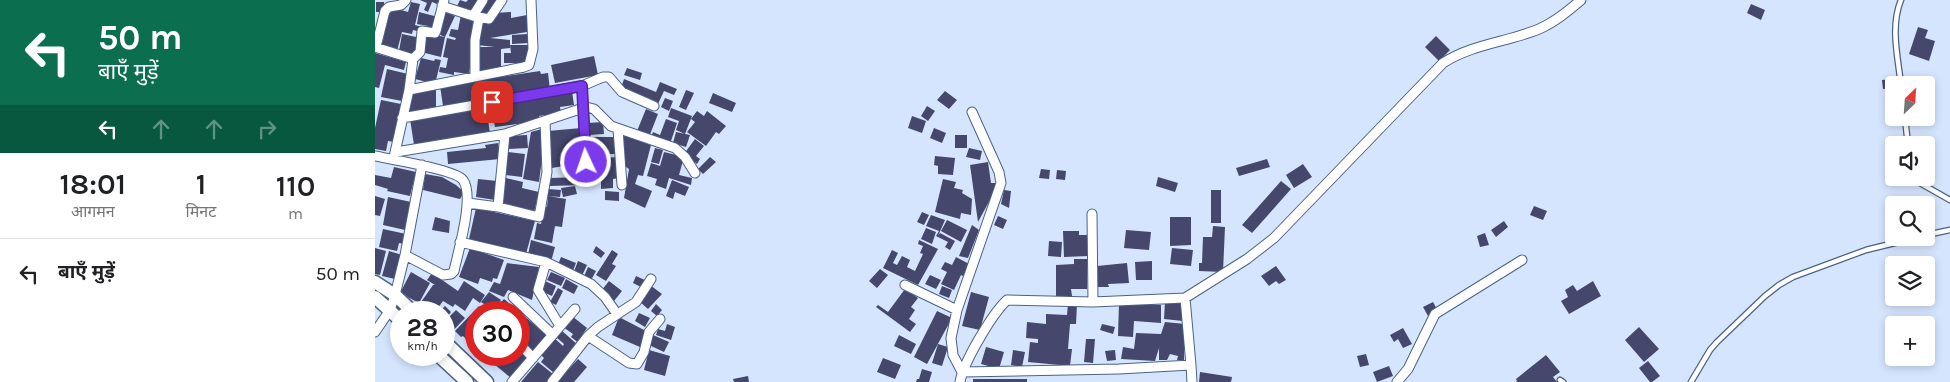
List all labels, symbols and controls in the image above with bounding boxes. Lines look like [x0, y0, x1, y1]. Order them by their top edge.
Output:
text: 50 m [98, 17, 183, 58]
icon: left [15, 20, 80, 85]
text: बाएँ मुड़ें [98, 59, 159, 85]
north arrow [1885, 76, 1935, 126]
map controls [1885, 76, 1935, 366]
pin [471, 81, 513, 123]
icon: arrive [478, 88, 506, 116]
icon: left [94, 115, 122, 143]
icon: ahead [147, 115, 175, 143]
icon: ahead [200, 115, 228, 143]
icon: right [253, 115, 281, 143]
position arrow [559, 135, 611, 187]
button: sound [1885, 136, 1935, 186]
text: 18:01 [60, 166, 126, 202]
text: 1 [196, 166, 206, 202]
text: 110 [276, 168, 315, 204]
button: search [1885, 196, 1935, 246]
text: आगमन [71, 202, 115, 221]
text: मिनट [186, 202, 216, 221]
text: m [288, 204, 303, 223]
button: layers [1885, 256, 1935, 306]
icon: left [15, 260, 43, 288]
text: बाएँ मुड़ें [58, 261, 115, 283]
text: 50 m [316, 263, 360, 285]
speed limit sign: 30 [465, 301, 530, 366]
text: 28 [407, 313, 438, 342]
button: + [1885, 316, 1935, 366]
text: km/h [407, 339, 438, 353]

